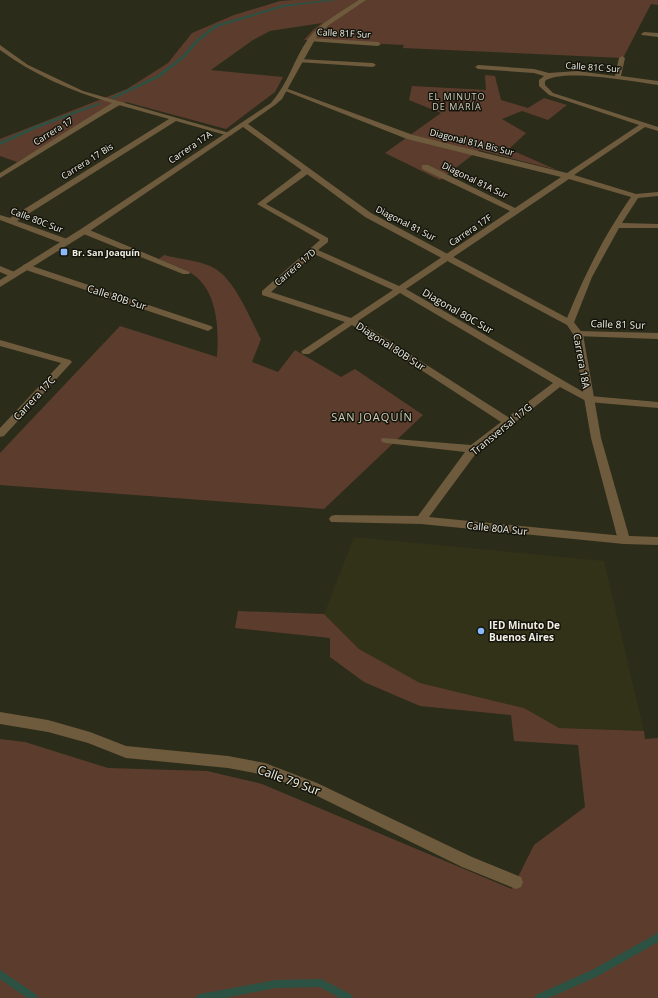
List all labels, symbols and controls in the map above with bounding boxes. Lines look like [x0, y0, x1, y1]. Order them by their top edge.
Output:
street label: Calle 81F Sur [317, 25, 372, 41]
street label: Calle 81C Sur [565, 59, 621, 75]
district label: EL MINUTO DE MARÍA [429, 90, 485, 113]
street label: Carrera 17 [31, 114, 75, 148]
street label: Diagonal 81A Bis Sur [429, 125, 516, 159]
street label: Carrera 17A [166, 127, 215, 166]
street label: Carrera 17 Bis [58, 140, 116, 182]
street label: Diagonal 81A Sur [440, 158, 510, 202]
street label: Diagonal 81 Sur [374, 202, 439, 244]
street label: Calle 80C Sur [9, 204, 65, 236]
street label: Carrera 17F [446, 211, 494, 249]
street label: Carrera 17D [272, 245, 318, 289]
place label: Br. San Joaquín [72, 246, 140, 259]
marker: Br. San Joaquín [59, 247, 69, 257]
street label: Calle 80B Sur [86, 281, 148, 313]
street label: Diagonal 80C Sur [420, 285, 496, 337]
street label: Calle 81 Sur [590, 316, 646, 332]
street label: Diagonal 80B Sur [354, 318, 428, 374]
street label: Carrera 18A [570, 332, 594, 390]
street label: Carrera 17C [10, 373, 58, 423]
street label: Transversal 17G [467, 400, 535, 458]
district label: SAN JOAQUÍN [331, 409, 413, 424]
street label: Calle 80A Sur [466, 518, 528, 538]
place label: IED Minuto De Buenos Aires [489, 618, 560, 644]
marker: IED Minuto De Buenos Aires [476, 626, 486, 636]
street label: Calle 79 Sur [255, 761, 323, 799]

